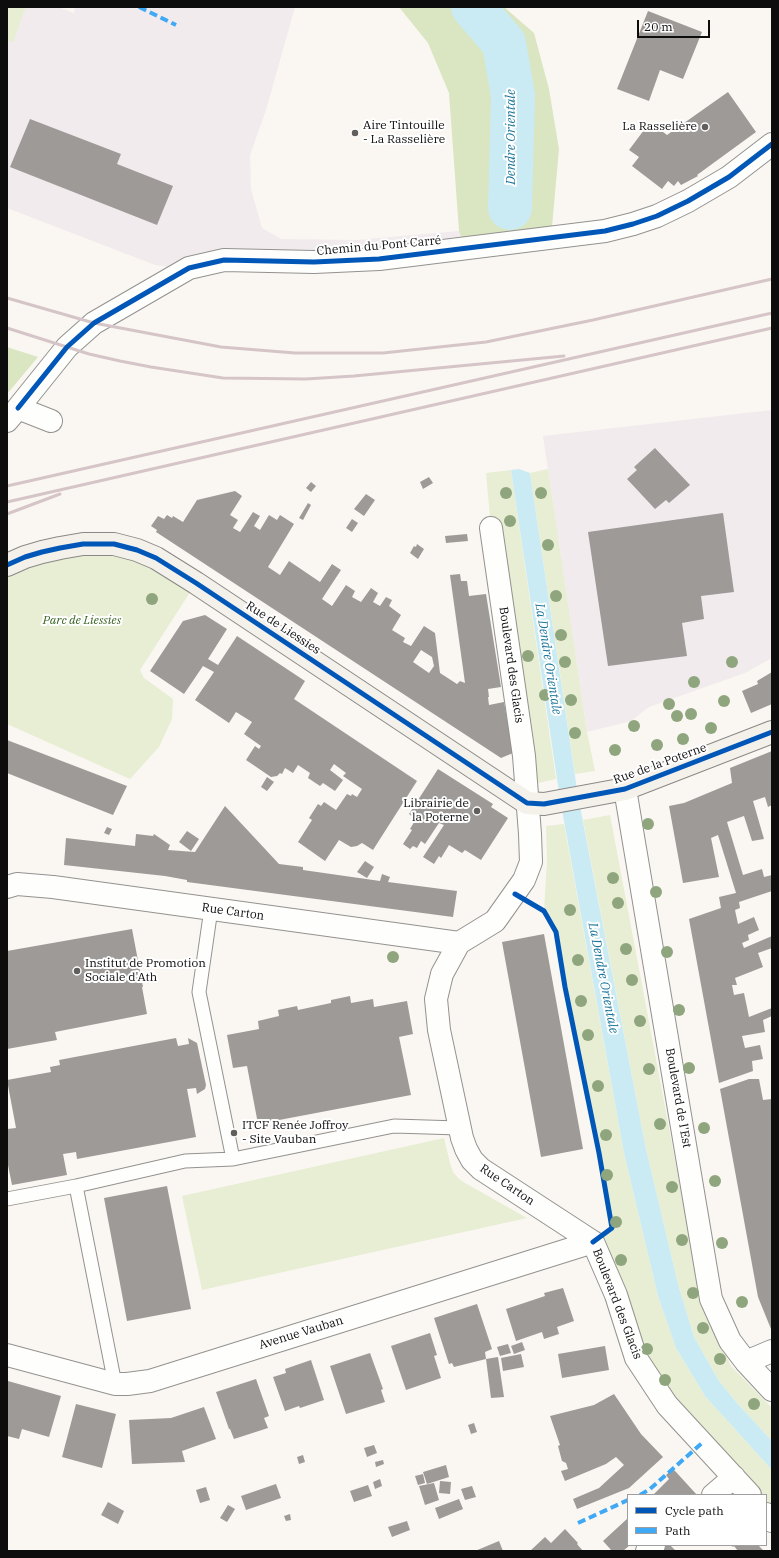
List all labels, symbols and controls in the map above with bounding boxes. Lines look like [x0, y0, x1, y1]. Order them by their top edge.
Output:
scale bar [639, 12, 712, 38]
text: 20 m [644, 19, 673, 34]
water label: Dendre Orientale [503, 89, 519, 185]
place label: Aire Tintouille - La Rasselière [363, 119, 445, 147]
place label: La Rasselière [622, 120, 697, 134]
marker: La Rasselière [700, 122, 710, 132]
marker: Aire Tintouille - La Rasselière [350, 128, 360, 138]
street label: Chemin du Pont Carré [316, 233, 442, 259]
street label: Rue de Liessies [243, 598, 323, 658]
water label: La Dendre Orientale [532, 602, 564, 716]
street label: Boulevard des Glacis [496, 606, 526, 724]
park label: Parc de Liessies [43, 614, 121, 628]
street label: Rue de la Poterne [611, 740, 709, 788]
place label: Librairie de la Poterne [403, 797, 469, 825]
marker: Librairie de la Poterne [472, 806, 482, 816]
street label: Rue Carton [201, 900, 265, 924]
water label: La Dendre Orientale [585, 921, 621, 1035]
place label: Institut de Promotion Sociale d'Ath [85, 957, 206, 985]
marker: Institut de Promotion Sociale d'Ath [72, 966, 82, 976]
street label: Boulevard de l'Est [662, 1047, 694, 1149]
place label: ITCF Renée Joffroy - Site Vauban [242, 1119, 348, 1147]
marker: ITCF Renée Joffroy - Site Vauban [229, 1128, 239, 1138]
street label: Rue Carton [477, 1161, 537, 1209]
street label: Boulevard des Glacis [589, 1247, 645, 1361]
street label: Avenue Vauban [257, 1313, 345, 1353]
legend [627, 1494, 767, 1546]
text: Cycle path [665, 1503, 724, 1518]
text: Path [665, 1523, 690, 1538]

